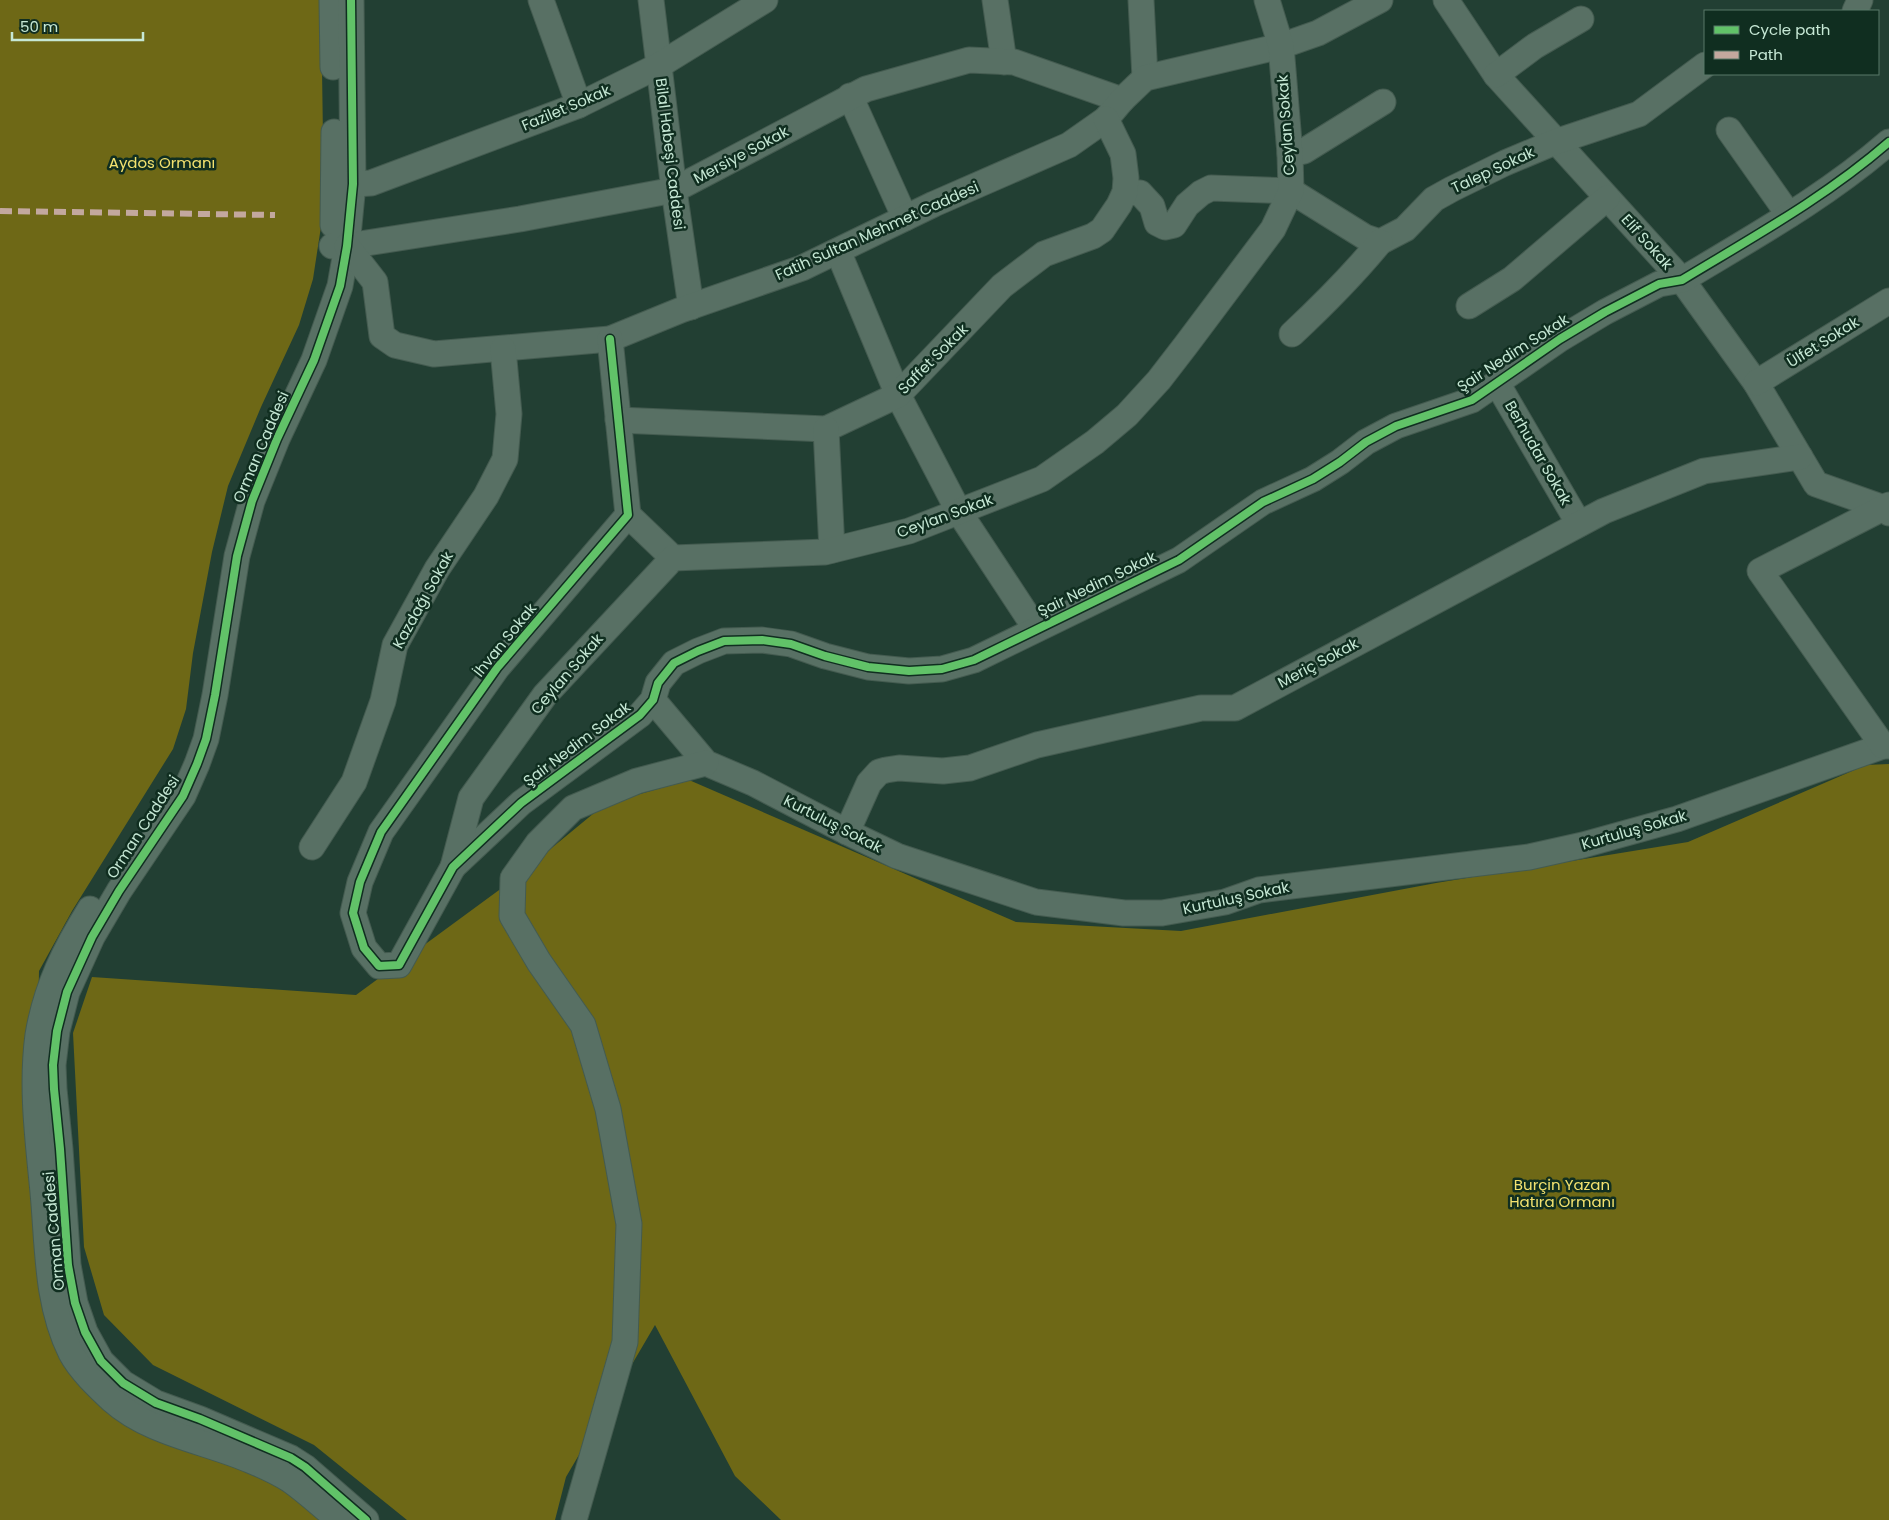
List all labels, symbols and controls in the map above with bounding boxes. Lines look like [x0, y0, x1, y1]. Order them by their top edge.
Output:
scale bar [12, 10, 144, 42]
legend [1704, 10, 1879, 75]
text: 50 m [20, 16, 58, 37]
text: Cycle path [1749, 19, 1830, 40]
text: Path [1749, 44, 1783, 65]
street label: Ceylan Sokak [1271, 74, 1299, 176]
street label: Bilal Habeşi Caddesi [651, 77, 690, 231]
street label: Fazilet Sokak [518, 79, 614, 136]
street label: Mersiye Sokak [689, 120, 792, 188]
street label: Talep Sokak [1448, 141, 1538, 198]
park label: Aydos Ormanı [109, 152, 215, 173]
street label: Fatih Sultan Mehmet Caddesi [772, 176, 982, 285]
street label: Elif Sokak [1617, 209, 1678, 274]
street label: Şair Nedim Sokak [1453, 308, 1573, 397]
street label: Ülfet Sokak [1783, 311, 1863, 372]
street label: Saffet Sokak [893, 319, 973, 398]
street label: Orman Caddesi [228, 388, 294, 506]
street label: Berhudar Sokak [1500, 397, 1577, 509]
street label: Ceylan Sokak [894, 488, 996, 543]
street label: Şair Nedim Sokak [1034, 546, 1160, 621]
street label: Kazdağı Sokak [387, 547, 458, 652]
street label: İhvan Sokak [468, 598, 541, 681]
street label: Ceylan Sokak [526, 629, 608, 719]
street label: Meriç Sokak [1274, 632, 1362, 693]
street label: Şair Nedim Sokak [519, 696, 635, 791]
street label: Orman Caddesi [101, 771, 184, 883]
street label: Kurtuluş Sokak [780, 790, 887, 858]
street label: Kurtuluş Sokak [1579, 804, 1689, 855]
street label: Kurtuluş Sokak [1181, 876, 1291, 919]
street label: Orman Caddesi [38, 1171, 69, 1291]
park label: Burçin Yazan Hatıra Ormanı [1509, 1174, 1615, 1212]

